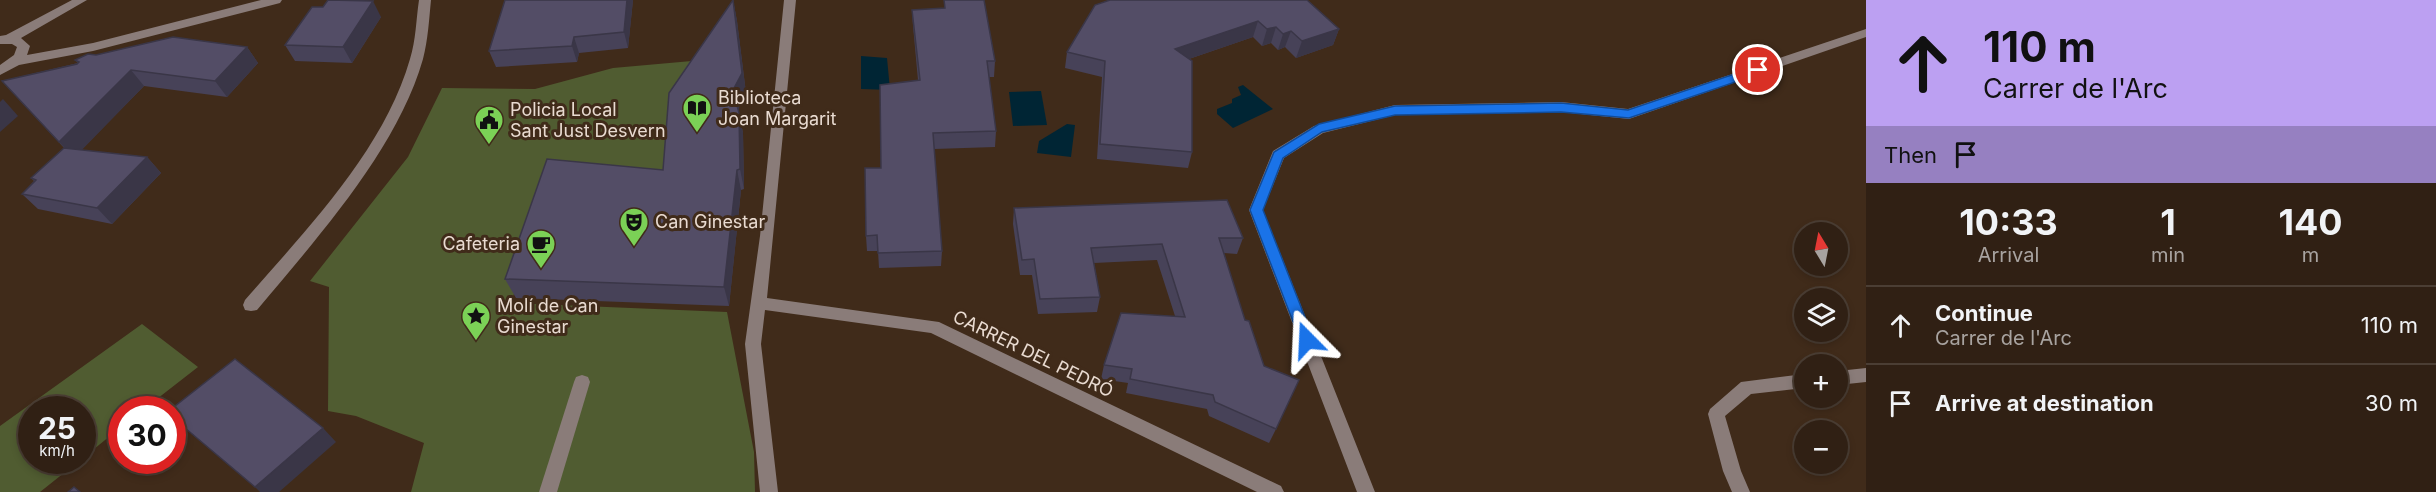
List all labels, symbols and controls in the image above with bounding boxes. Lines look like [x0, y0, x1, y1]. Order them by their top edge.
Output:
text: 110 m [1983, 21, 2096, 72]
icon: ahead [1884, 24, 1962, 102]
pin [1732, 44, 1783, 95]
icon: arrive [1741, 53, 1774, 86]
text: Carrer de l'Arc [1983, 72, 2168, 105]
place label: Biblioteca Joan Margarit [718, 87, 836, 129]
library icon: Biblioteca Joan Margarit [681, 92, 713, 134]
place label: Policia Local Sant Just Desvern [510, 99, 666, 141]
public building icon: Policia Local Sant Just Desvern [473, 104, 505, 146]
icon: arrive [1949, 138, 1982, 171]
text: Then [1884, 142, 1937, 168]
text: 10:33 [1959, 200, 2058, 244]
text: 1 [2160, 200, 2176, 244]
text: 140 [2278, 200, 2343, 244]
theatre icon: Can Ginestar [618, 206, 650, 248]
place label: Can Ginestar [655, 211, 765, 232]
north arrow [1794, 222, 1848, 276]
map controls [1794, 222, 1848, 474]
cafe icon: Cafeteria [525, 228, 557, 270]
place label: Cafeteria [442, 233, 520, 254]
text: Arrival [1978, 243, 2039, 267]
text: min [2151, 243, 2185, 267]
text: m [2302, 243, 2319, 267]
button: layers [1794, 288, 1848, 342]
place label: Molí de Can Ginestar [497, 295, 598, 337]
place icon: Molí de Can Ginestar [460, 300, 492, 342]
text: Continue [1935, 300, 2033, 326]
street label: CARRER DEL PEDRÓ [950, 305, 1117, 401]
position arrow [1275, 308, 1339, 372]
icon: ahead [1884, 309, 1917, 342]
text: 110 m [2361, 312, 2418, 338]
text: Carrer de l'Arc [1935, 326, 2072, 350]
button: + [1794, 354, 1848, 408]
icon: arrive [1884, 387, 1917, 420]
text: Arrive at destination [1935, 390, 2154, 416]
text: 30 m [2365, 390, 2418, 416]
speed limit sign: 30 [108, 396, 186, 474]
text: 25 [38, 410, 76, 446]
button: − [1794, 420, 1848, 474]
text: km/h [39, 441, 75, 460]

